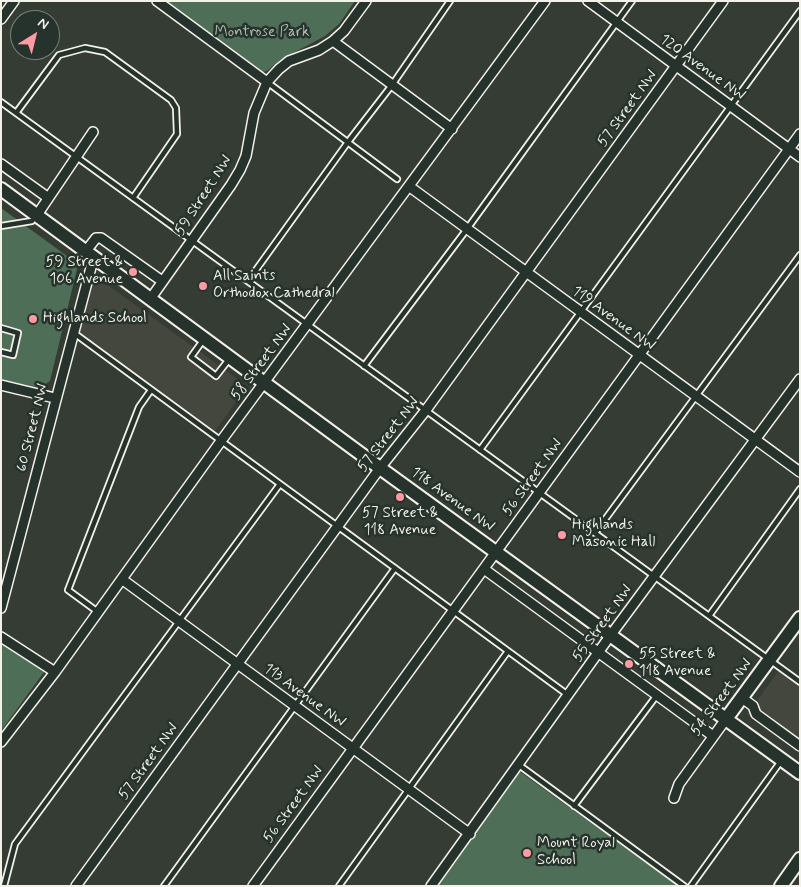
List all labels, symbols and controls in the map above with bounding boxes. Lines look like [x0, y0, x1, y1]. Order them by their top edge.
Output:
north arrow [10, 10, 60, 60]
text: N [34, 14, 52, 34]
park label: Montrose Park [215, 24, 309, 42]
street label: 120 Avenue NW [656, 31, 748, 105]
street label: 57 Street NW [594, 67, 662, 151]
street label: 59 Street NW [172, 153, 236, 239]
place label: 59 Street & 106 Avenue [45, 254, 123, 289]
marker: 59 Street & 106 Avenue [127, 266, 139, 278]
place label: All Saints Orthodox Cathedral [213, 268, 335, 303]
marker: All Saints Orthodox Cathedral [197, 280, 209, 292]
street label: 119 Avenue NW [568, 283, 658, 355]
place label: Highlands School [43, 310, 147, 328]
marker: Highlands School [27, 313, 39, 325]
street label: 58 Street NW [228, 321, 296, 405]
street label: 60 Street NW [13, 382, 53, 474]
street label: 57 Street NW [354, 394, 424, 476]
street label: 56 Street NW [499, 436, 567, 520]
street label: 118 Avenue NW [407, 464, 497, 536]
marker: 57 Street & 118 Avenue [394, 491, 406, 503]
place label: 57 Street & 118 Avenue [362, 505, 438, 540]
place label: Highlands Masonic Hall [572, 517, 655, 552]
marker: Highlands Masonic Hall [556, 529, 568, 541]
street label: 55 Street NW [569, 582, 637, 666]
place label: 55 Street & 118 Avenue [639, 646, 716, 681]
street label: 54 Street NW [687, 656, 757, 740]
marker: 55 Street & 118 Avenue [623, 658, 635, 670]
street label: 113 Avenue NW [260, 660, 348, 732]
street label: 57 Street NW [115, 720, 183, 804]
street label: 56 Street NW [260, 763, 328, 847]
place label: Mount Royal School [537, 835, 615, 870]
marker: Mount Royal School [521, 847, 533, 859]

